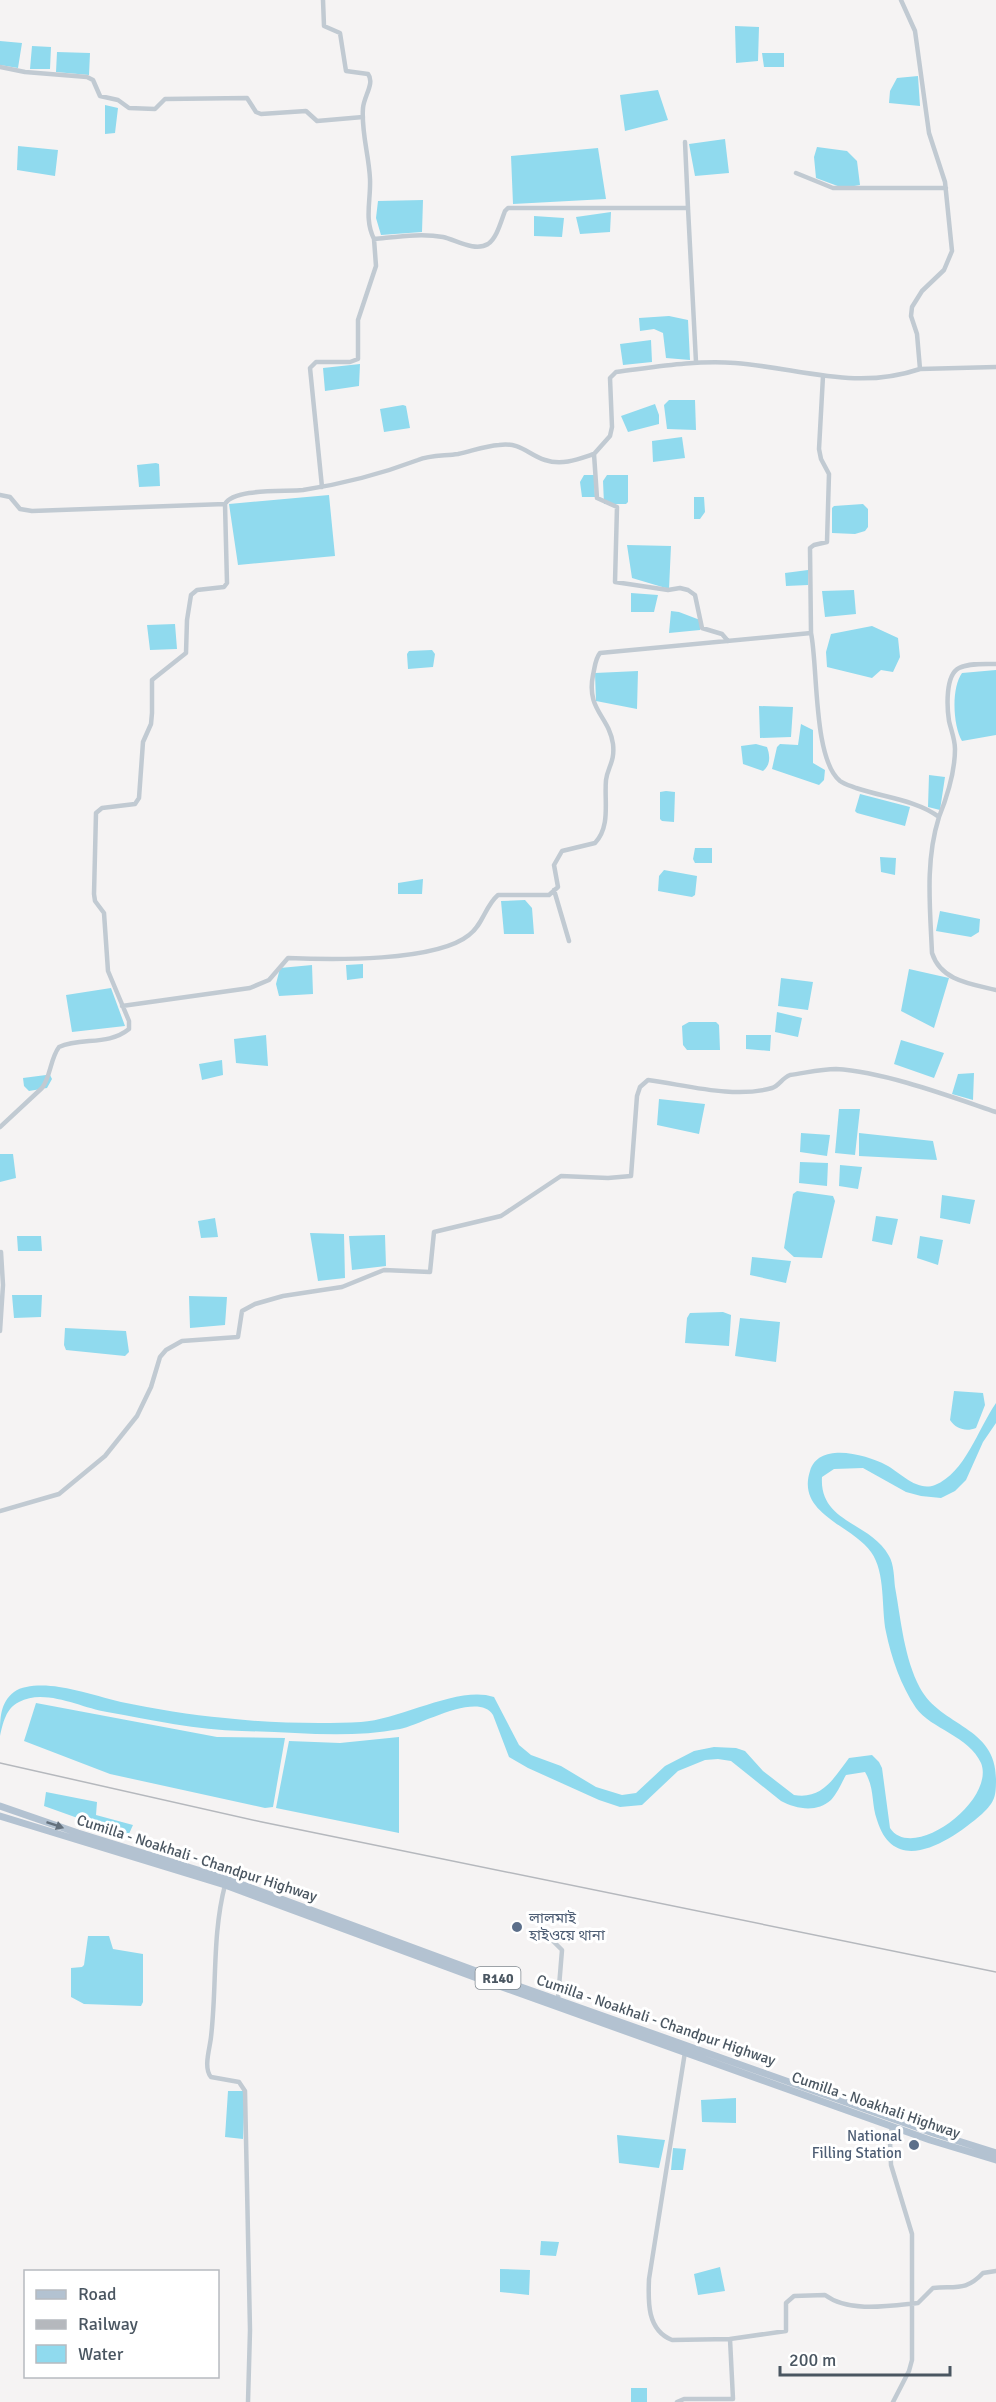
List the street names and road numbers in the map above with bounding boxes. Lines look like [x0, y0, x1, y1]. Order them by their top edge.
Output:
street label: Cumilla - Noakhali - Chandpur Highway [75, 1811, 319, 1905]
road number: R140 [476, 1967, 520, 1989]
street label: Cumilla - Noakhali - Chandpur Highway [534, 1971, 778, 2069]
street label: Cumilla - Noakhali Highway [789, 2068, 963, 2142]

